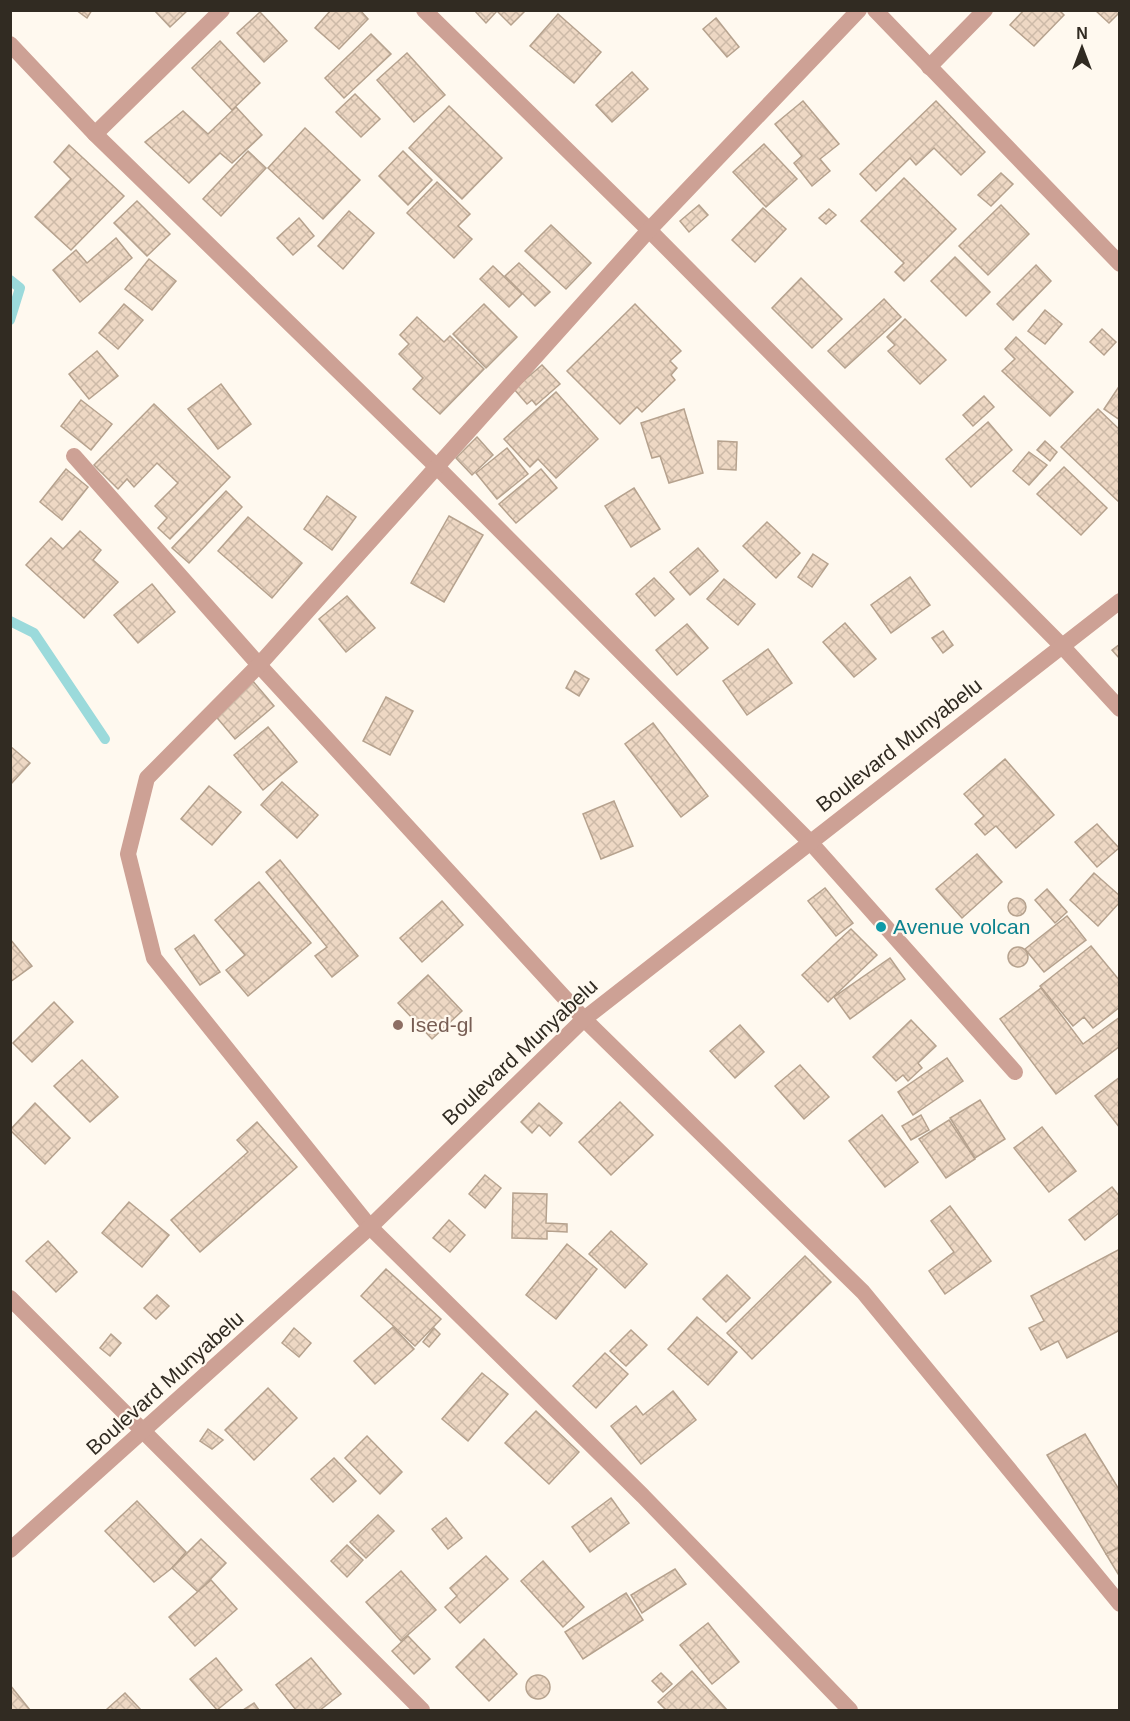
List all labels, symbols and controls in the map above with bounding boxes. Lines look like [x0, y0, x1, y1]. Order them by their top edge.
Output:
north arrow [1052, 18, 1112, 78]
text: N [1076, 25, 1088, 42]
street label: Boulevard Munyabelu [812, 673, 986, 816]
place label: Avenue volcan [893, 915, 1030, 938]
marker: Avenue volcan [874, 920, 888, 934]
street label: Boulevard Munyabelu [438, 974, 602, 1129]
place label: Ised-gl [410, 1013, 473, 1036]
marker: Ised-gl [391, 1018, 405, 1032]
street label: Boulevard Munyabelu [81, 1306, 248, 1459]

